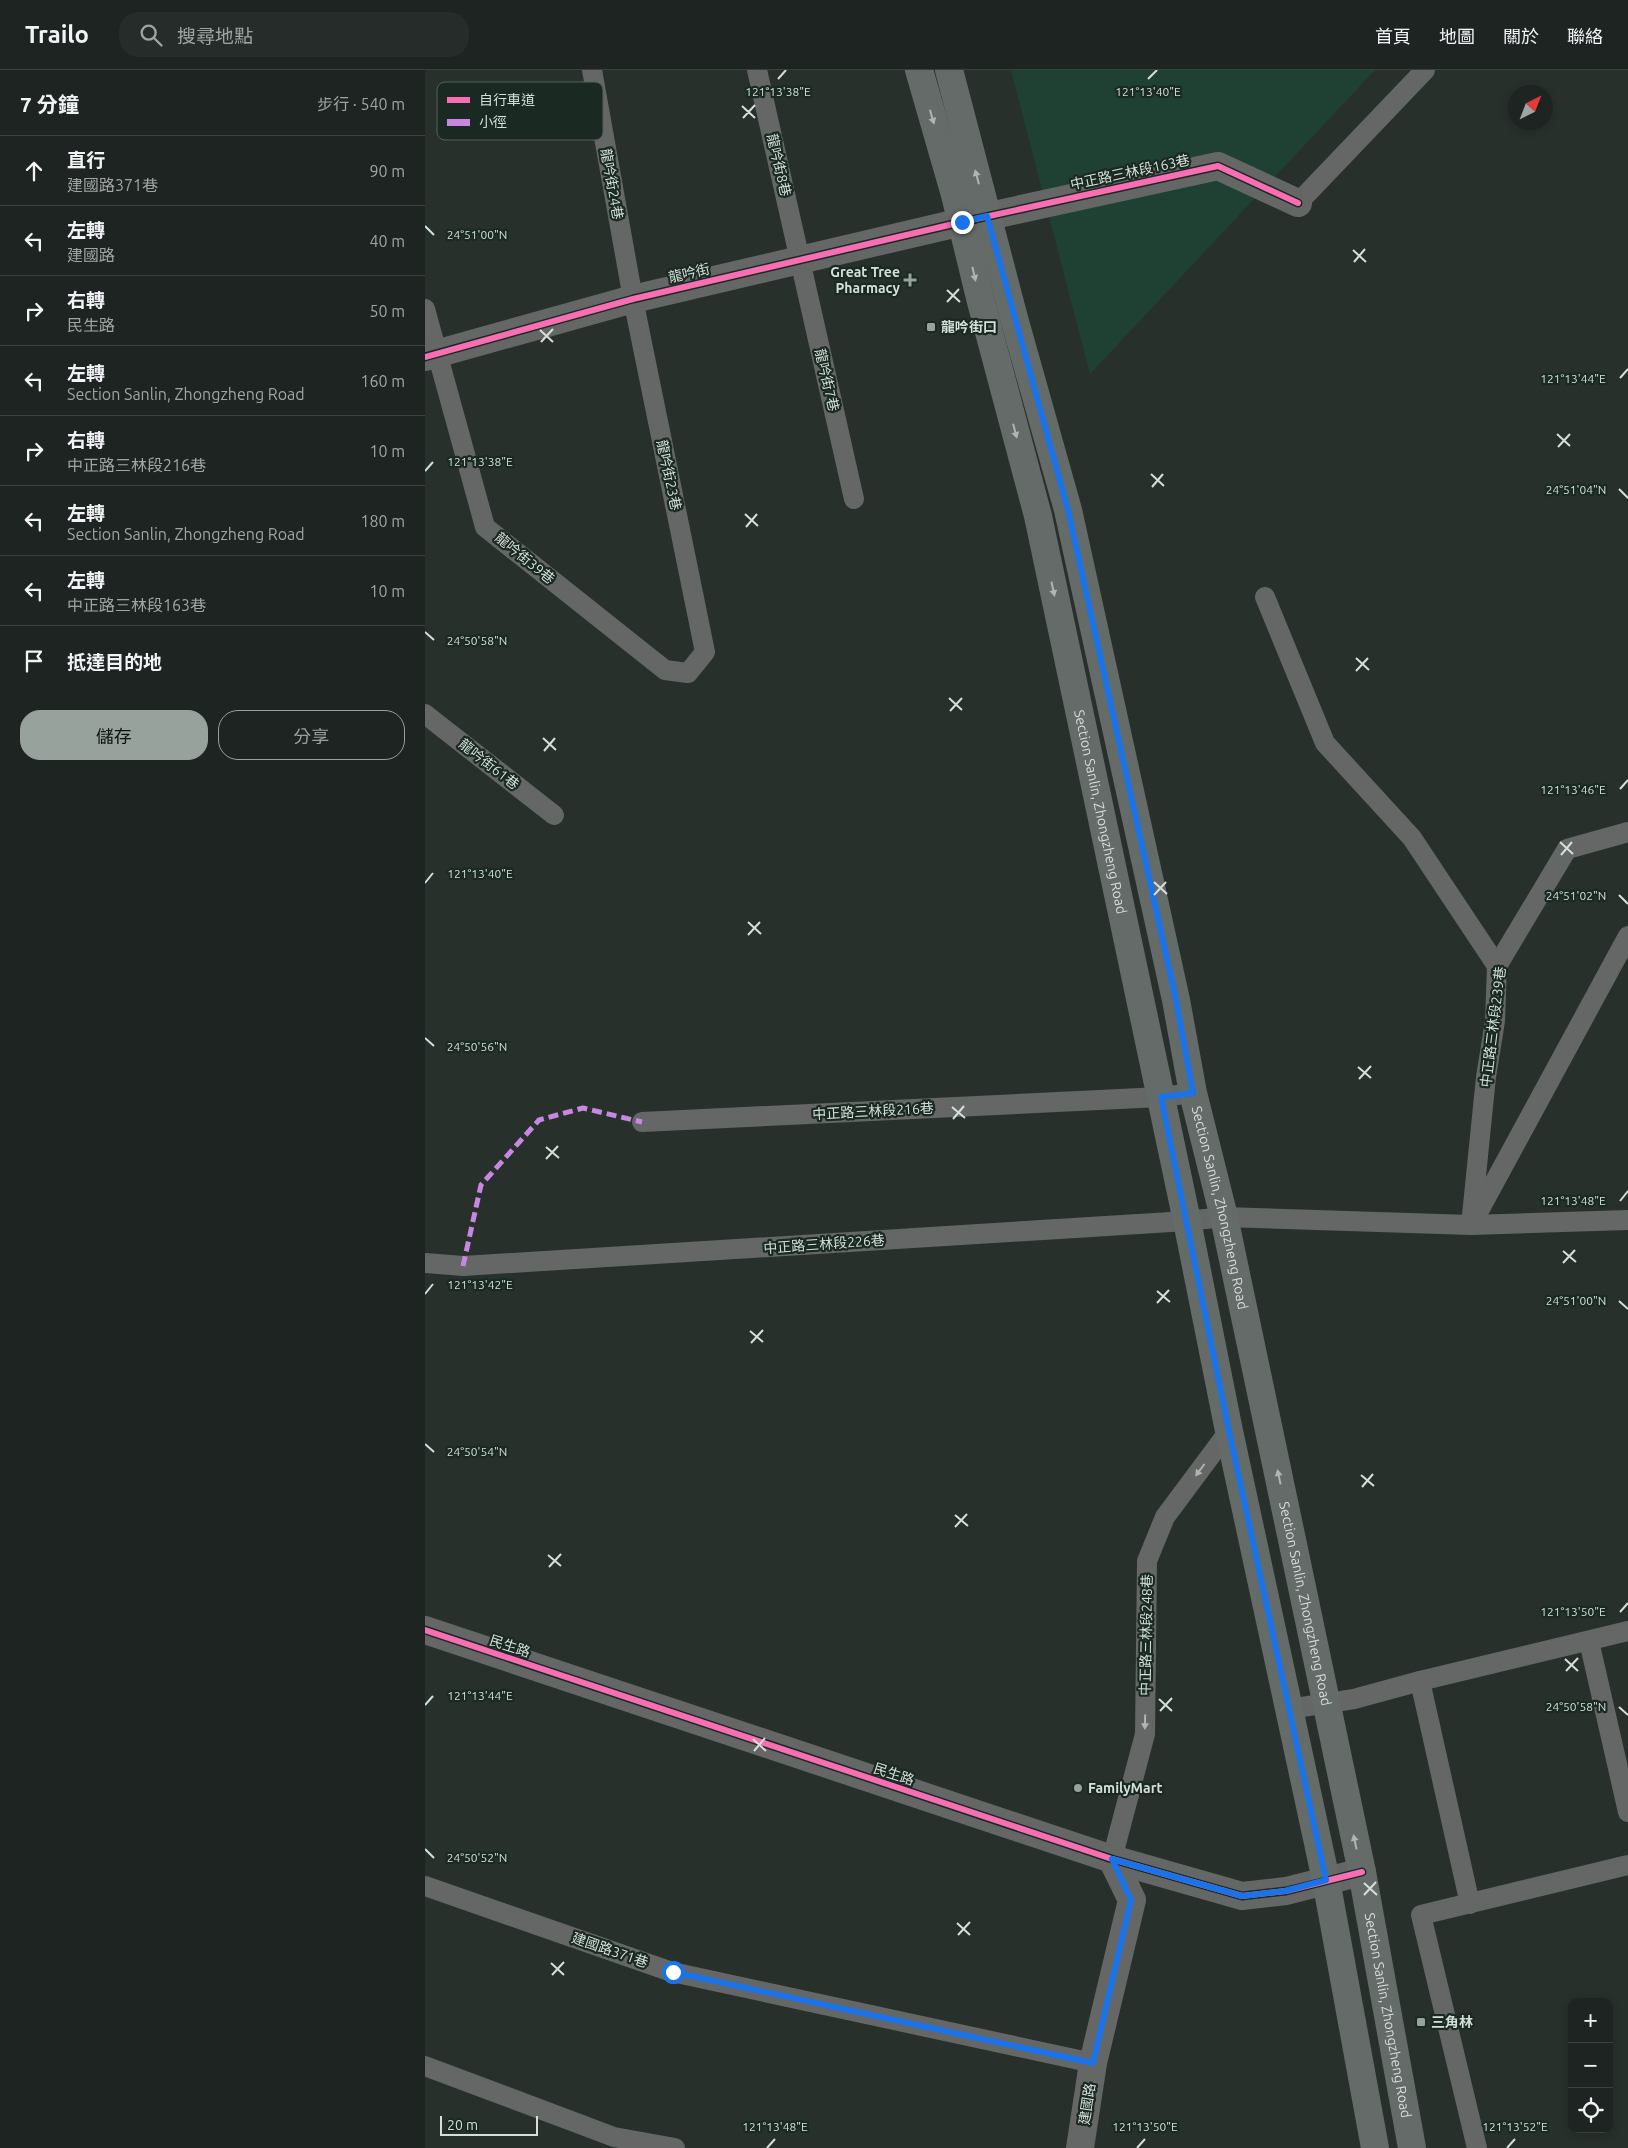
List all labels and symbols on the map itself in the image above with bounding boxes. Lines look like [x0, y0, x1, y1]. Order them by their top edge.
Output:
legend [437, 82, 603, 140]
text: 121°13'38"E [745, 85, 811, 98]
text: 121°13'40"E [1115, 85, 1181, 98]
north arrow [1508, 85, 1553, 130]
text: 自行車道 [479, 92, 535, 108]
one-way arrow [929, 109, 937, 124]
text: 小徑 [479, 114, 507, 130]
street label: 龍吟街8巷 [764, 132, 794, 198]
street label: 龍吟街24巷 [598, 147, 626, 221]
street label: 中正路三林段163巷 [1069, 152, 1191, 192]
one-way arrow [973, 170, 981, 185]
route end [951, 211, 974, 234]
text: 24°51'00"N [447, 228, 507, 241]
street label: 龍吟街 [667, 260, 711, 286]
place label: Great Tree Pharmacy [830, 264, 901, 296]
one-way arrow [970, 266, 978, 281]
marker: Great Tree Pharmacy [904, 274, 916, 286]
place label: 龍吟街口 [941, 319, 997, 335]
marker: 龍吟街口 [925, 321, 937, 333]
street label: 龍吟街7巷 [812, 347, 842, 413]
text: 121°13'44"E [1540, 372, 1606, 385]
one-way arrow [1011, 424, 1019, 439]
street label: 龍吟街23巷 [654, 438, 684, 512]
text: 121°13'38"E [447, 455, 513, 468]
text: 24°51'04"N [1546, 483, 1606, 496]
street label: 龍吟街39巷 [492, 529, 558, 587]
one-way arrow [1049, 582, 1057, 597]
text: 24°50'58"N [447, 634, 507, 647]
street label: Section Sanlin, Zhongzheng Road [1071, 708, 1130, 915]
street label: 龍吟街61巷 [456, 736, 522, 792]
text: 121°13'46"E [1540, 783, 1606, 796]
text: 121°13'40"E [447, 867, 513, 880]
text: 24°51'02"N [1546, 889, 1606, 902]
street label: 中正路三林段239巷 [1478, 966, 1508, 1088]
text: 24°50'56"N [447, 1040, 507, 1053]
street label: 中正路三林段216巷 [812, 1100, 934, 1122]
street label: Section Sanlin, Zhongzheng Road [1189, 1104, 1251, 1311]
text: 121°13'48"E [1540, 1194, 1606, 1207]
street label: 中正路三林段226巷 [763, 1232, 885, 1256]
text: 121°13'42"E [447, 1278, 513, 1291]
text: 24°51'00"N [1546, 1294, 1606, 1307]
text: 24°50'54"N [447, 1445, 507, 1458]
one-way arrow [1195, 1463, 1205, 1477]
one-way arrow [1274, 1469, 1282, 1485]
street label: Section Sanlin, Zhongzheng Road [1276, 1500, 1335, 1707]
street label: 中正路三林段248巷 [1137, 1574, 1155, 1696]
text: 121°13'50"E [1540, 1605, 1606, 1618]
street label: 民生路 [488, 1632, 532, 1660]
text: 121°13'44"E [447, 1689, 513, 1702]
text: 24°50'58"N [1546, 1700, 1606, 1713]
one-way arrow [1141, 1715, 1149, 1731]
street label: 民生路 [872, 1760, 916, 1788]
place label: FamilyMart [1088, 1780, 1162, 1796]
marker: FamilyMart [1072, 1782, 1084, 1794]
one-way arrow [1351, 1834, 1359, 1850]
text: 24°50'52"N [447, 1851, 507, 1864]
street label: Section Sanlin, Zhongzheng Road [1362, 1911, 1414, 2119]
street label: 建國路371巷 [570, 1929, 650, 1971]
route start [662, 1961, 685, 1984]
place label: 三角林 [1431, 2014, 1473, 2030]
marker: 三角林 [1415, 2016, 1427, 2028]
street label: 建國路 [1076, 2082, 1098, 2126]
scale bar [440, 2113, 537, 2136]
text: 121°13'48"E [742, 2120, 808, 2133]
text: 121°13'50"E [1112, 2120, 1178, 2133]
text: 121°13'52"E [1482, 2120, 1548, 2133]

